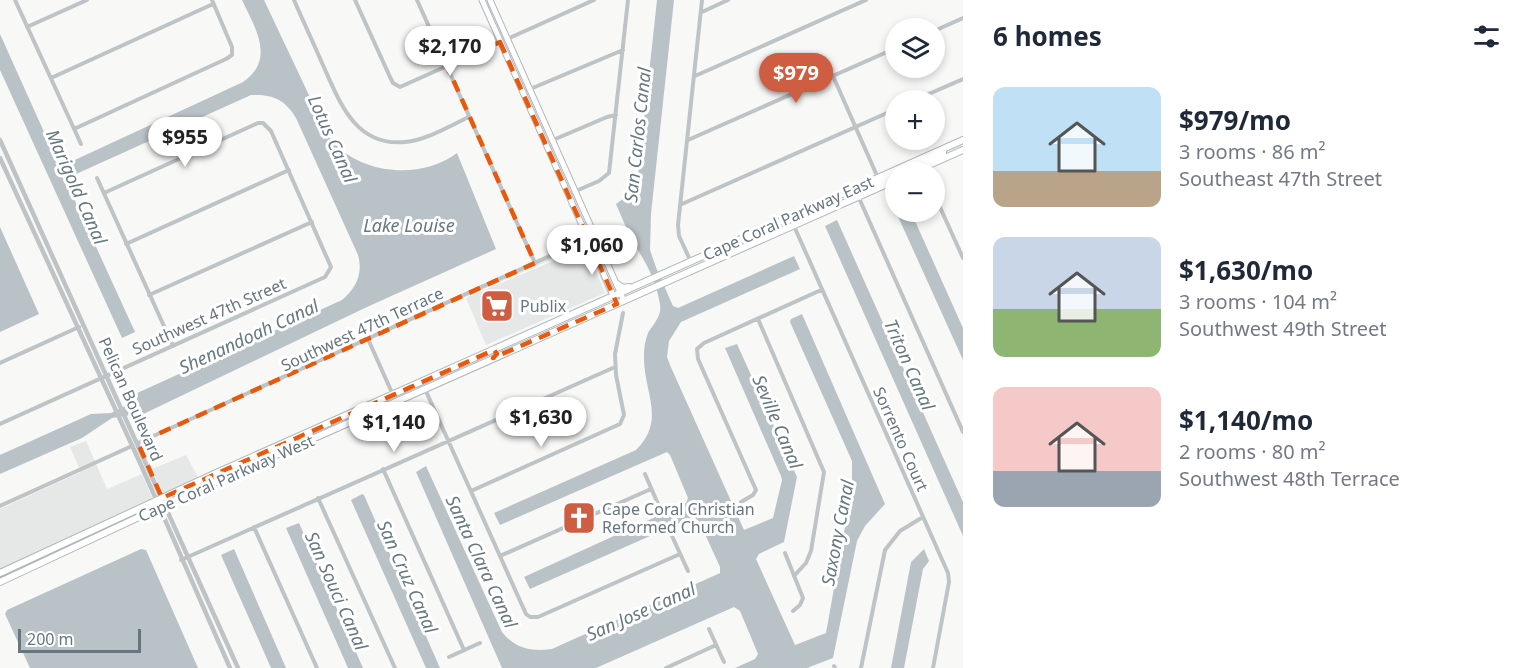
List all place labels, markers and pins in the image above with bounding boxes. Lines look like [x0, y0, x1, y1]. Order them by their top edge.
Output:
pin: $2,170 [401, 26, 499, 77]
pin: $979 [760, 53, 832, 104]
pin: $955 [149, 117, 221, 168]
pin: $1,060 [543, 225, 641, 276]
supermarket icon: Publix [479, 288, 515, 324]
place label: Publix [520, 295, 567, 317]
pin: $1,630 [492, 397, 590, 448]
pin: $1,140 [345, 402, 443, 453]
place label: Cape Coral Christian Reformed Church [602, 498, 755, 538]
church icon: Cape Coral Christian Reformed Church [561, 500, 597, 536]

